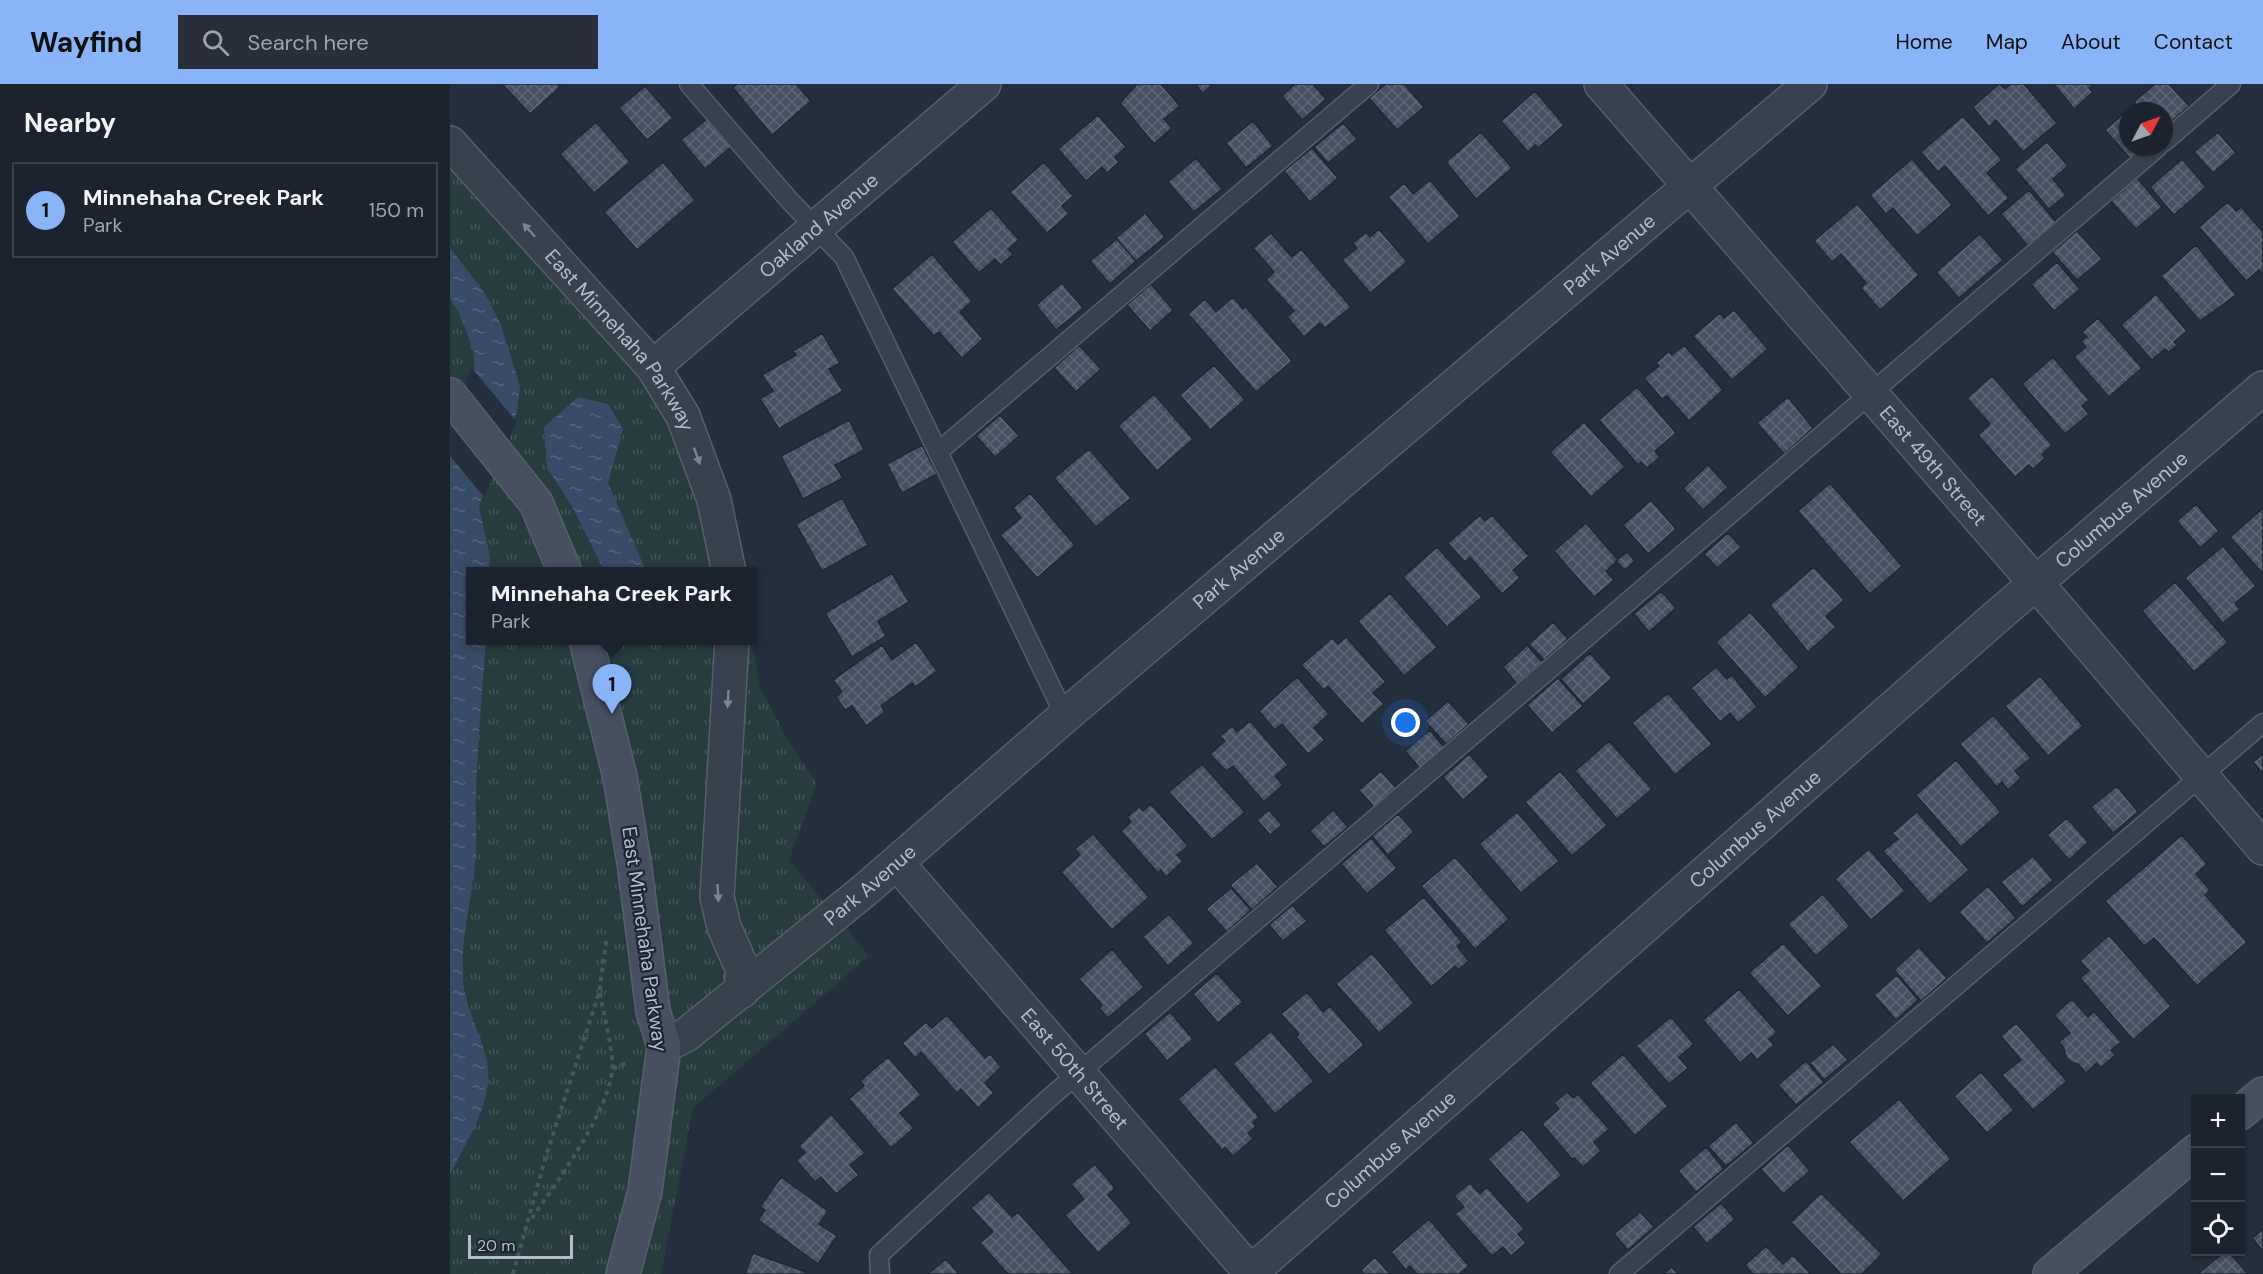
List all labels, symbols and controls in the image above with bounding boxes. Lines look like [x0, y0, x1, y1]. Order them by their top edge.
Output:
search box [178, 15, 598, 69]
text: Wayfind [30, 24, 142, 61]
icon: search [199, 26, 232, 59]
text: Search here [247, 28, 369, 57]
text: Home [1895, 28, 1953, 56]
text: Map [1986, 28, 2028, 56]
text: About [2061, 28, 2121, 56]
text: Contact [2154, 28, 2233, 56]
north arrow [2119, 102, 2173, 156]
text: Nearby [24, 106, 116, 140]
street label: Oakland Avenue [754, 167, 884, 284]
text: Minnehaha Creek Park [83, 183, 324, 212]
text: 1 [42, 197, 49, 223]
text: 150 m [369, 197, 424, 223]
street label: Park Avenue [1558, 208, 1661, 301]
text: Park [83, 212, 123, 238]
one-way arrow [523, 223, 536, 238]
street label: East Minnehaha Parkway [539, 243, 700, 434]
street label: East 49th Street [1874, 400, 1993, 531]
street label: Columbus Avenue [2049, 445, 2193, 574]
one-way arrow [693, 447, 703, 465]
street label: Park Avenue [1187, 522, 1290, 615]
popup [466, 567, 757, 645]
text: Minnehaha Creek Park [491, 579, 732, 608]
text: Park [491, 608, 531, 634]
pin: 1 [592, 664, 632, 714]
one-way arrow [724, 689, 733, 708]
your location [1391, 708, 1420, 737]
street label: Columbus Avenue [1684, 764, 1827, 894]
street label: East Minnehaha Parkway [616, 825, 674, 1053]
street label: Park Avenue [818, 839, 921, 931]
one-way arrow [713, 884, 722, 903]
street label: East 50th Street [1015, 1003, 1135, 1135]
street label: Columbus Avenue [1319, 1085, 1462, 1215]
map controls [2191, 1094, 2245, 1256]
button: + [2191, 1094, 2245, 1148]
button: − [2191, 1148, 2245, 1202]
button: locate [2191, 1202, 2245, 1256]
scale bar [468, 1232, 573, 1260]
text: 20 m [477, 1235, 516, 1256]

